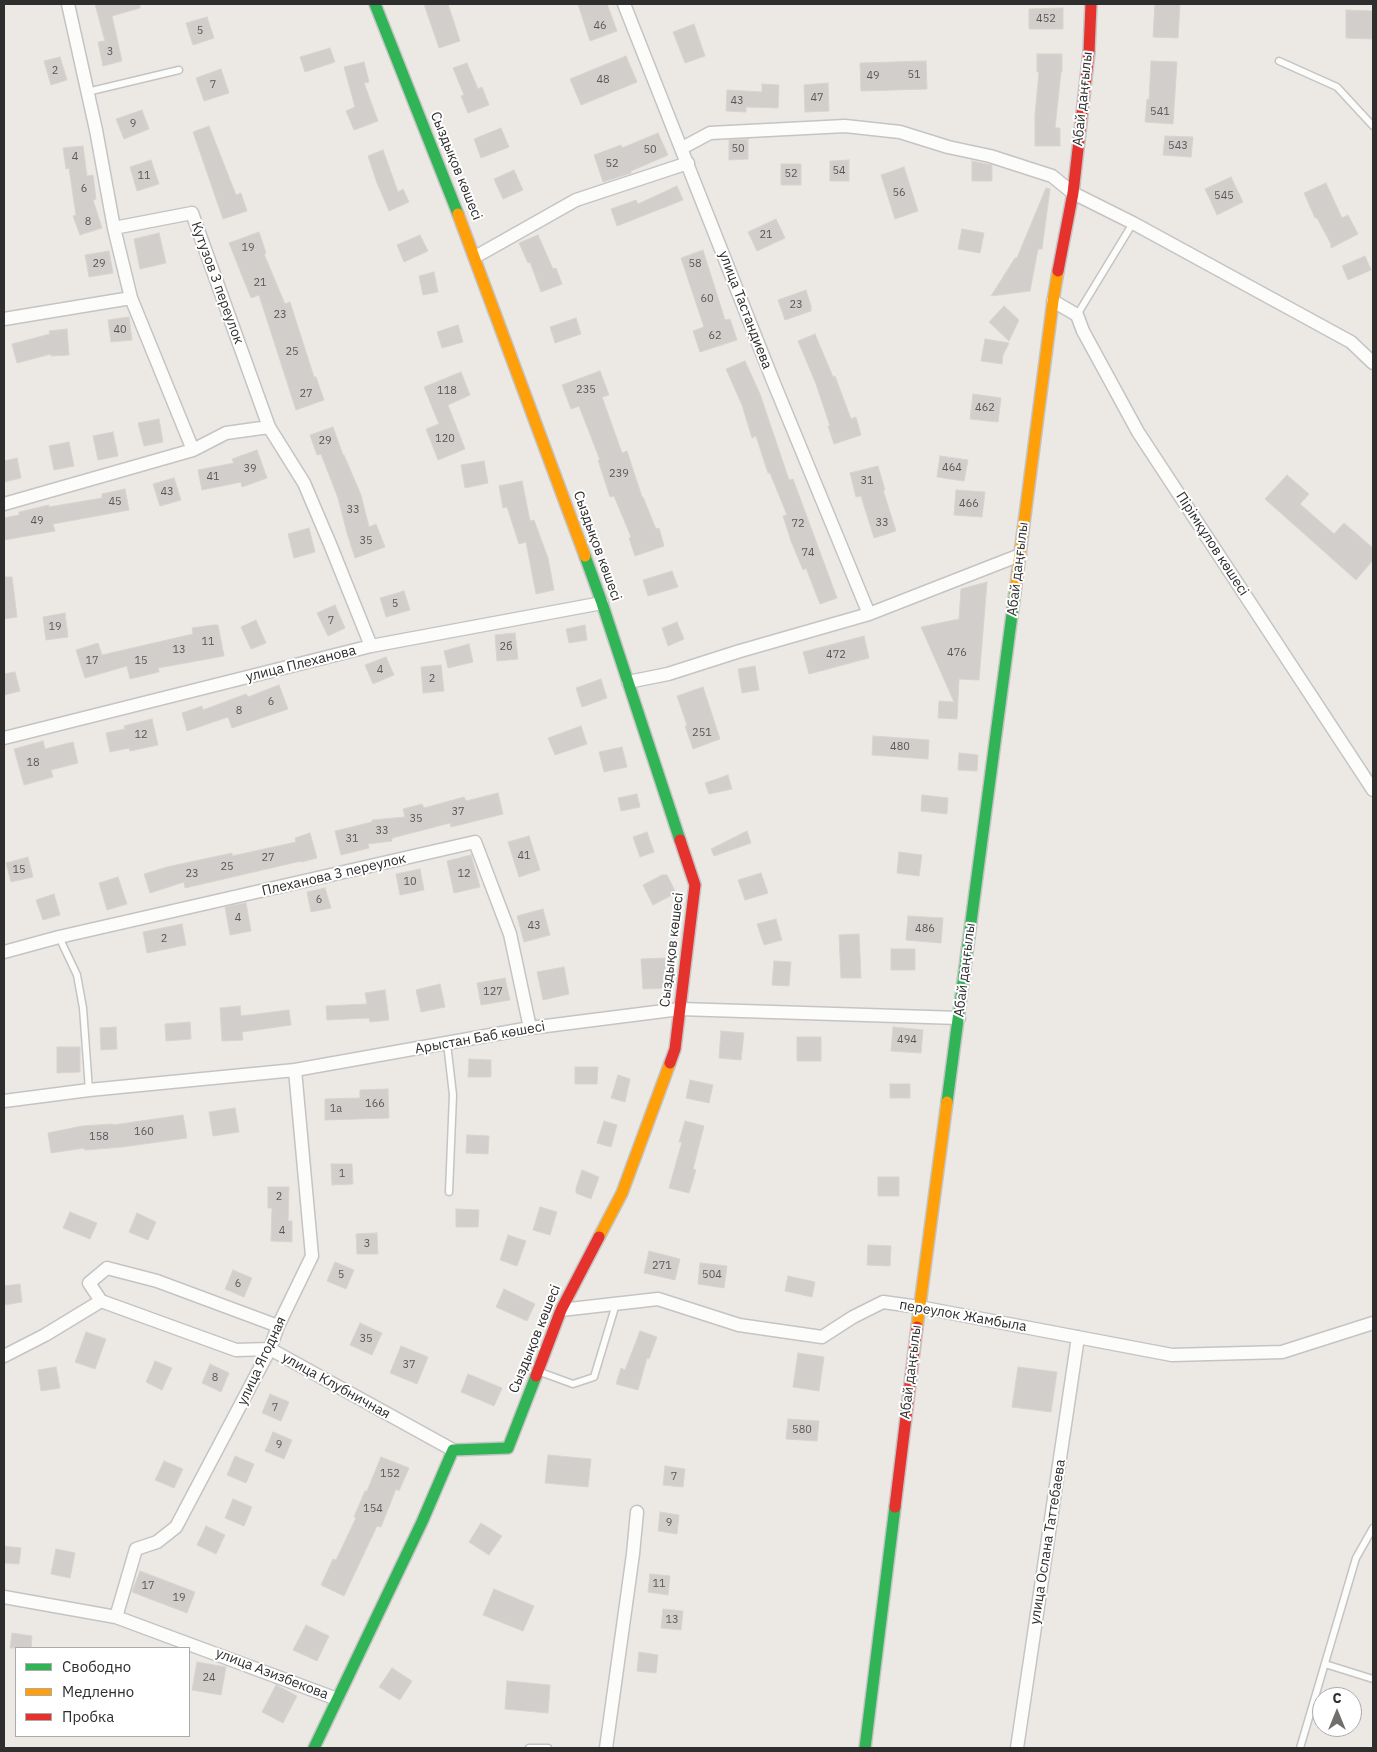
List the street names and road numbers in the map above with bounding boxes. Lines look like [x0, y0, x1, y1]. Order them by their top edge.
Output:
street label: Абай даңғылы [1070, 51, 1096, 147]
street label: Сыздықов көшесі [427, 109, 485, 223]
street label: Кутузов 3 переулок [187, 219, 247, 347]
street label: улица Тастандиева [715, 248, 775, 372]
street label: Сыздықов көшесі [569, 489, 625, 603]
street label: Пірімқұлов көшесі [1172, 489, 1252, 599]
street label: Абай даңғылы [1004, 521, 1032, 617]
street label: улица Плеханова [244, 642, 358, 686]
street label: Плеханова 3 переулок [260, 850, 408, 900]
street label: Сыздықов көшесі [657, 892, 687, 1008]
street label: Абай даңғылы [951, 922, 979, 1018]
street label: Арыстан Баб көшесі [413, 1018, 547, 1058]
street label: Сыздықов көшесі [506, 1282, 564, 1396]
street label: переулок Жамбыла [898, 1297, 1028, 1335]
street label: улица Ягодная [234, 1314, 290, 1408]
street label: Абай даңғылы [897, 1324, 925, 1420]
street label: улица Клубничная [279, 1349, 393, 1423]
street label: улица Ослана Таттебаева [1027, 1458, 1069, 1626]
street label: улица Азизбекова [213, 1645, 331, 1703]

